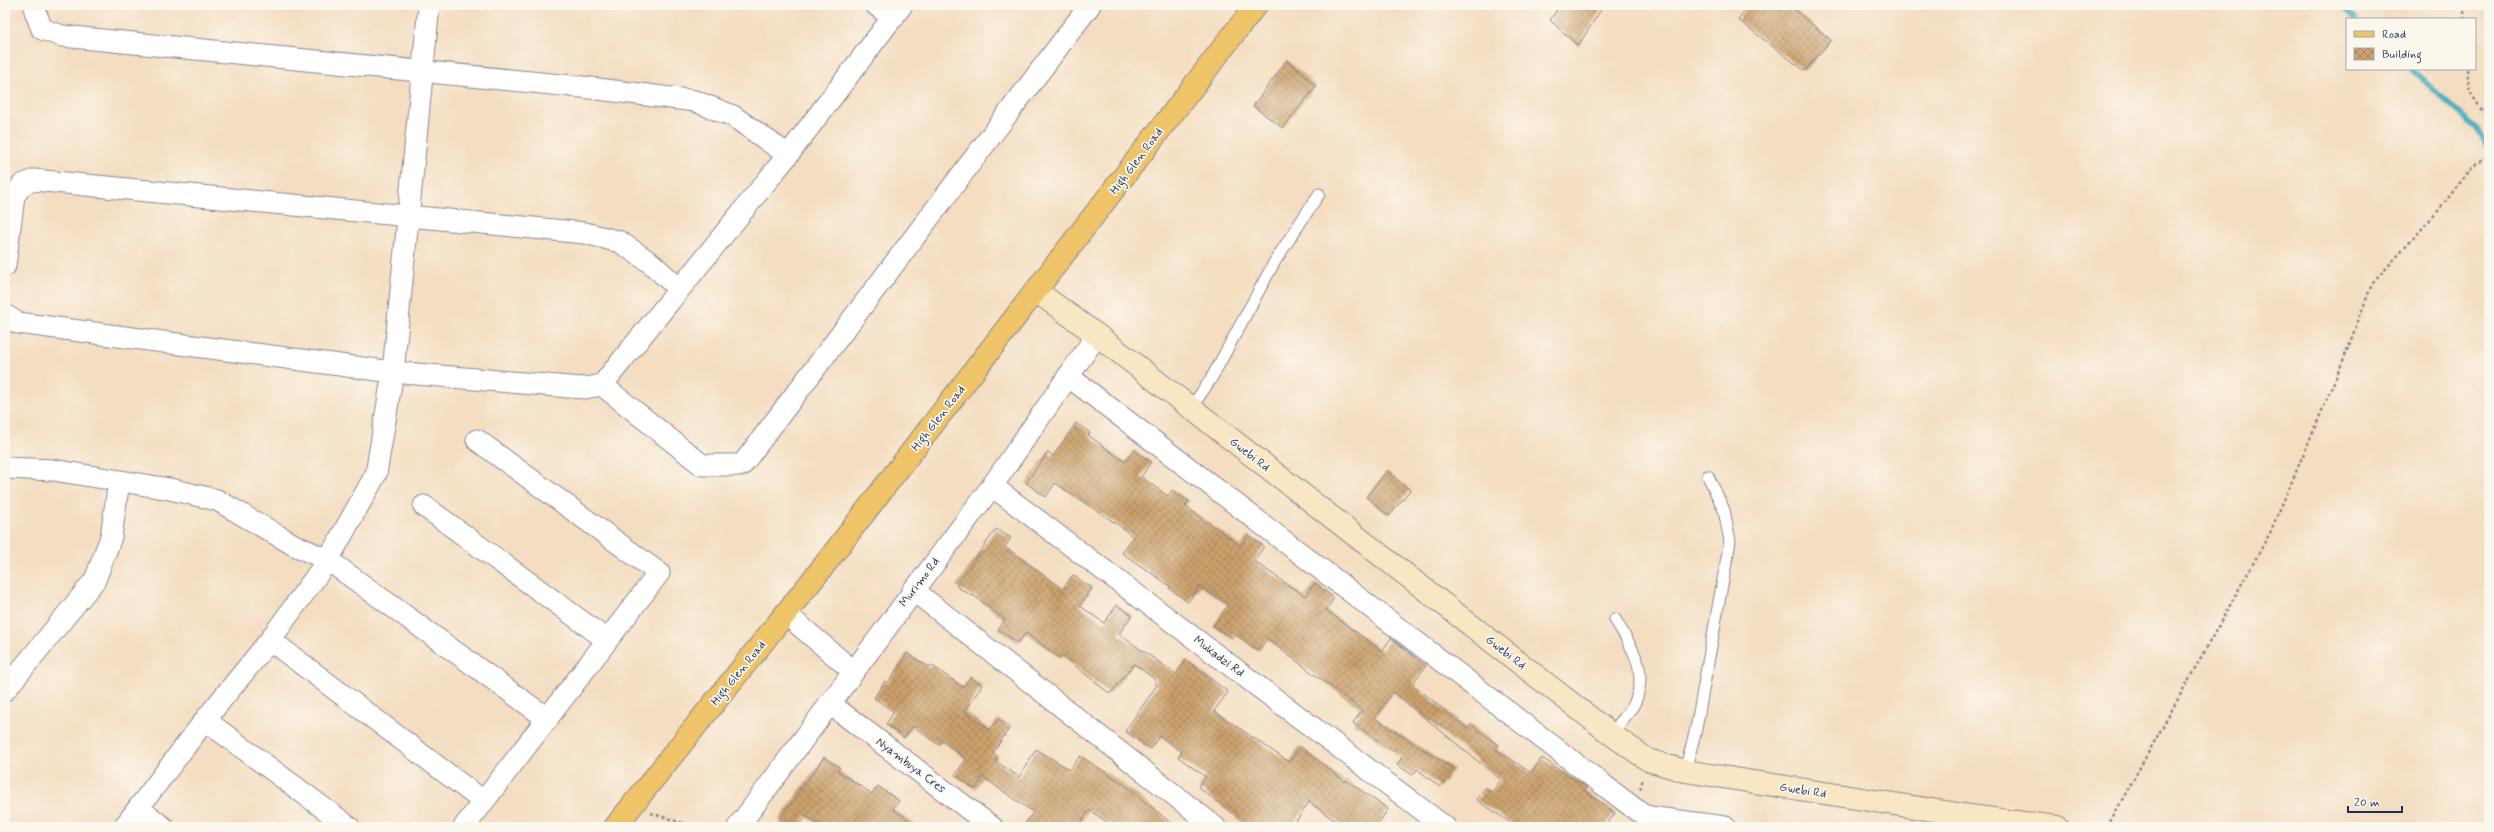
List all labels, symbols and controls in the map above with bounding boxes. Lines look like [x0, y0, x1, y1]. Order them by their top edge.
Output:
legend [2346, 18, 2476, 70]
text: Road [2382, 27, 2406, 43]
text: Building [2382, 47, 2422, 64]
street label: High Glen Road [1107, 125, 1168, 199]
street label: High Glen Road [908, 382, 970, 455]
street label: Gwebi Rd [1226, 434, 1273, 476]
street label: Murimo Rd [896, 555, 944, 611]
street label: Mukadzi Rd [1190, 632, 1247, 681]
street label: Gwebi Rd [1482, 632, 1529, 674]
street label: High Glen Road [708, 638, 771, 710]
street label: Nyambuya Cres [872, 734, 949, 797]
street label: Gwebi Rd [1778, 779, 1827, 803]
scale bar [2348, 788, 2402, 814]
text: 20 m [2354, 795, 2380, 811]

